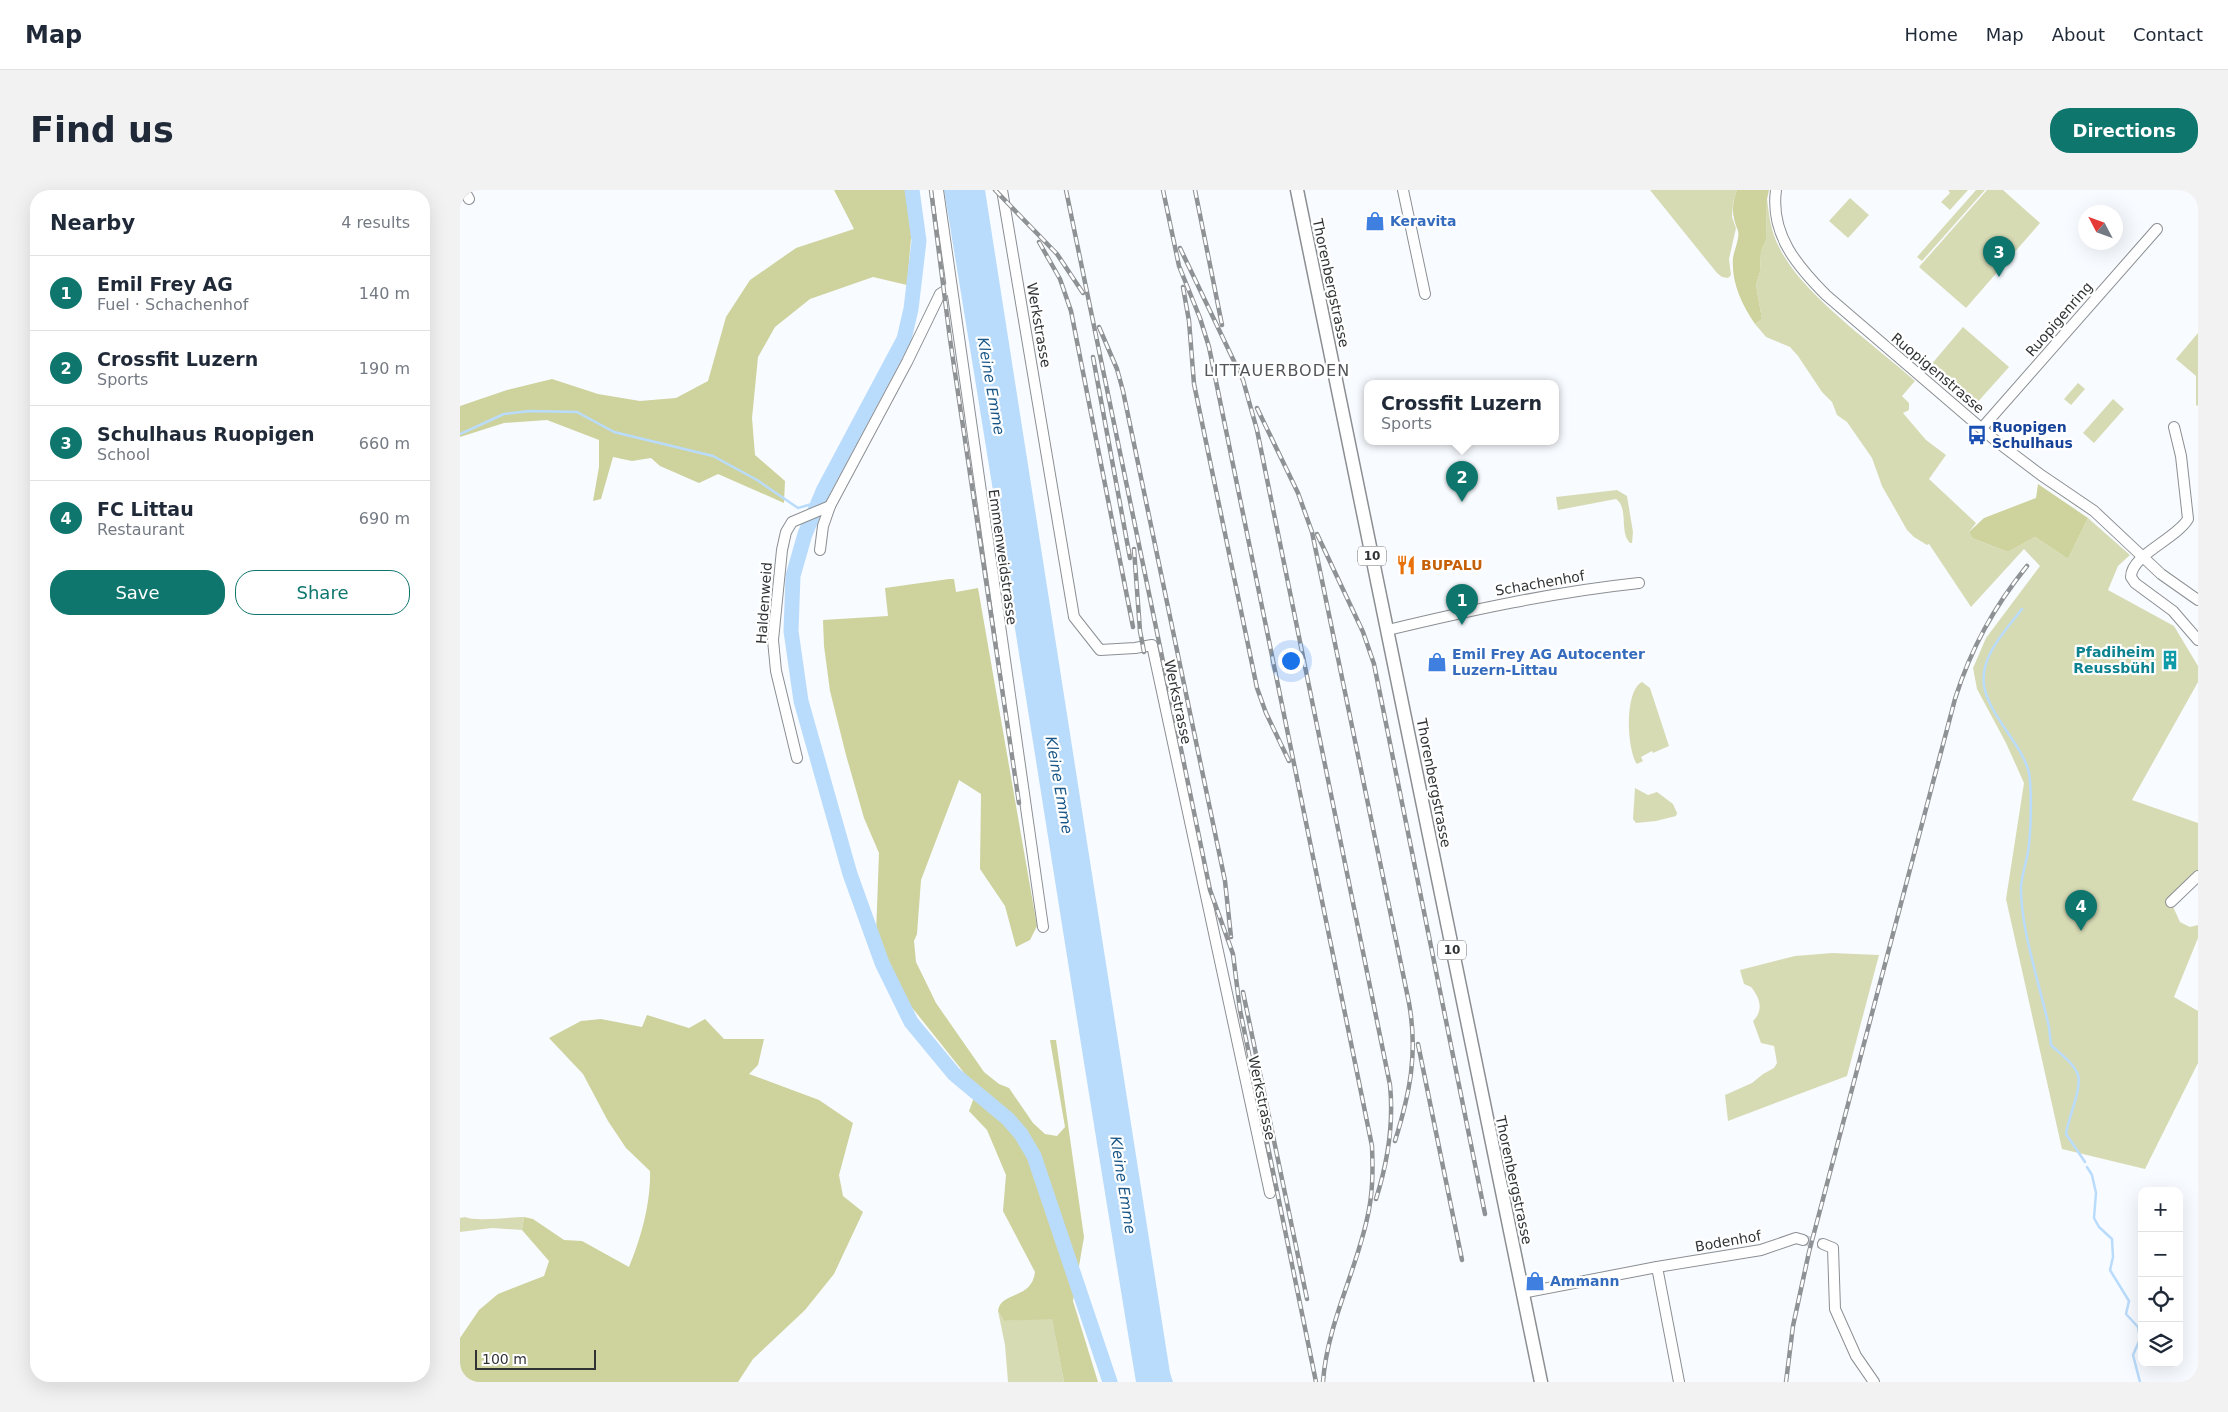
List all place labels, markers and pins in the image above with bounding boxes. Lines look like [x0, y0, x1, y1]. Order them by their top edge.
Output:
shop icon: Keravita [1364, 210, 1386, 232]
place label: Keravita [1390, 213, 1457, 229]
pin: 3 [1983, 236, 2015, 277]
place label: Ruopigen Schulhaus [1992, 419, 2073, 451]
bus stop icon: Ruopigen Schulhaus [1966, 424, 1988, 446]
pin: 2 [1446, 461, 1478, 502]
restaurant icon: BUPALU [1395, 554, 1417, 576]
place label: BUPALU [1421, 557, 1483, 573]
pin: 1 [1446, 584, 1478, 625]
place label: Pfadiheim Reussbühl [2073, 644, 2155, 676]
place label: Emil Frey AG Autocenter Luzern-Littau [1452, 646, 1645, 678]
building icon: Pfadiheim Reussbühl [2159, 649, 2181, 671]
shop icon: Emil Frey AG Autocenter Luzern-Littau [1426, 651, 1448, 673]
pin: 4 [2065, 890, 2097, 931]
shop icon: Ammann [1524, 1270, 1546, 1292]
place label: Ammann [1550, 1273, 1619, 1289]

